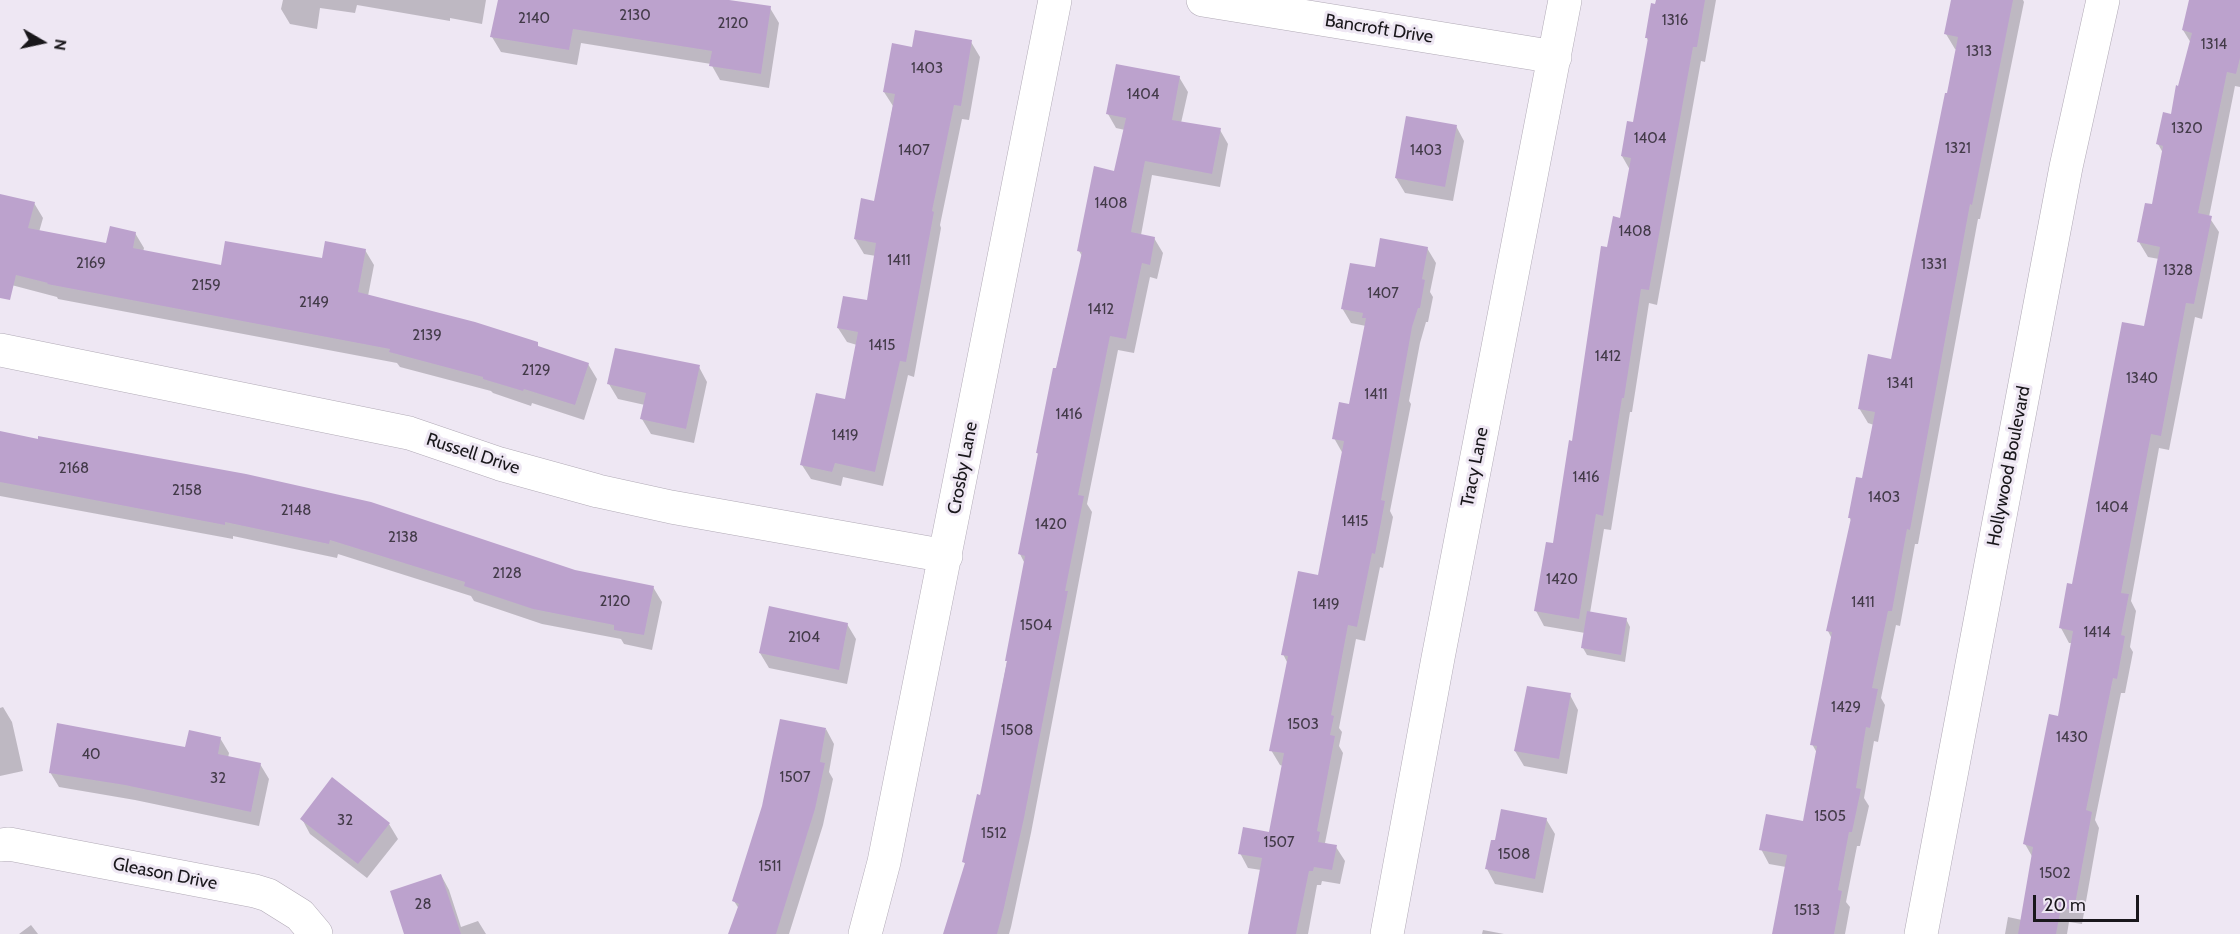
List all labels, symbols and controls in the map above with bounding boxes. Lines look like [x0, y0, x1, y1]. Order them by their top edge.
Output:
house number: 2130 [619, 7, 651, 25]
house number: 2140 [518, 10, 550, 28]
street label: Bancroft Drive [1323, 10, 1435, 48]
north arrow [12, 12, 72, 72]
house number: 1316 [1662, 12, 1688, 30]
house number: 2120 [717, 15, 749, 33]
house number: 1314 [2201, 36, 2227, 54]
text: N [50, 38, 71, 52]
house number: 1313 [1966, 43, 1992, 61]
house number: 1403 [911, 60, 943, 78]
house number: 1404 [1127, 86, 1159, 104]
house number: 1320 [2171, 120, 2203, 138]
house number: 1404 [1634, 130, 1666, 148]
house number: 1321 [1945, 140, 1971, 158]
house number: 1407 [898, 142, 930, 160]
house number: 1403 [1410, 142, 1442, 160]
house number: 1408 [1094, 195, 1128, 213]
house number: 1408 [1618, 223, 1652, 241]
house number: 1411 [887, 252, 911, 270]
house number: 2169 [76, 255, 106, 273]
house number: 1331 [1921, 256, 1947, 274]
house number: 1328 [2163, 262, 2193, 280]
house number: 2159 [191, 277, 221, 295]
house number: 1407 [1367, 285, 1399, 303]
house number: 2149 [299, 294, 329, 312]
house number: 1412 [1088, 301, 1114, 319]
house number: 2139 [412, 327, 442, 345]
house number: 1415 [869, 337, 895, 355]
house number: 1412 [1595, 348, 1621, 366]
house number: 2129 [521, 362, 551, 380]
house number: 1340 [2126, 370, 2158, 388]
house number: 1341 [1887, 375, 1913, 393]
street label: Hollywood Boulevard [1983, 384, 2035, 548]
house number: 1411 [1364, 386, 1388, 404]
house number: 1416 [1056, 406, 1082, 424]
street label: Crosby Lane [943, 420, 983, 516]
street label: Tracy Lane [1457, 425, 1493, 509]
house number: 1419 [832, 427, 858, 445]
street label: Russell Drive [423, 429, 523, 479]
house number: 2168 [59, 460, 89, 478]
house number: 1416 [1573, 469, 1599, 487]
house number: 2158 [172, 482, 202, 500]
house number: 1403 [1868, 489, 1900, 507]
house number: 1404 [2096, 499, 2128, 517]
house number: 2148 [281, 502, 311, 520]
house number: 1415 [1342, 513, 1368, 531]
house number: 1420 [1035, 516, 1067, 534]
house number: 2138 [388, 529, 418, 547]
house number: 2128 [492, 565, 522, 583]
house number: 1420 [1546, 571, 1578, 589]
house number: 2120 [599, 593, 631, 611]
house number: 1411 [1851, 594, 1875, 612]
house number: 1419 [1313, 596, 1339, 614]
house number: 1504 [1020, 617, 1052, 635]
house number: 1414 [2083, 624, 2111, 642]
house number: 2104 [788, 629, 820, 647]
house number: 1429 [1831, 699, 1861, 717]
house number: 1503 [1287, 716, 1319, 734]
house number: 1508 [1001, 722, 1033, 740]
house number: 1430 [2056, 729, 2088, 747]
house number: 40 [81, 746, 101, 764]
house number: 1507 [780, 769, 810, 787]
house number: 32 [210, 770, 226, 788]
house number: 1505 [1814, 808, 1846, 826]
house number: 32 [337, 812, 353, 830]
house number: 1512 [981, 825, 1007, 843]
house number: 1507 [1264, 834, 1294, 852]
house number: 1508 [1498, 846, 1530, 864]
street label: Gleason Drive [111, 853, 219, 895]
house number: 1511 [759, 858, 781, 876]
house number: 1502 [2039, 865, 2071, 883]
scale bar [2036, 883, 2142, 921]
text: 20 m [2044, 894, 2086, 916]
house number: 28 [415, 896, 431, 914]
house number: 1513 [1794, 902, 1820, 920]

